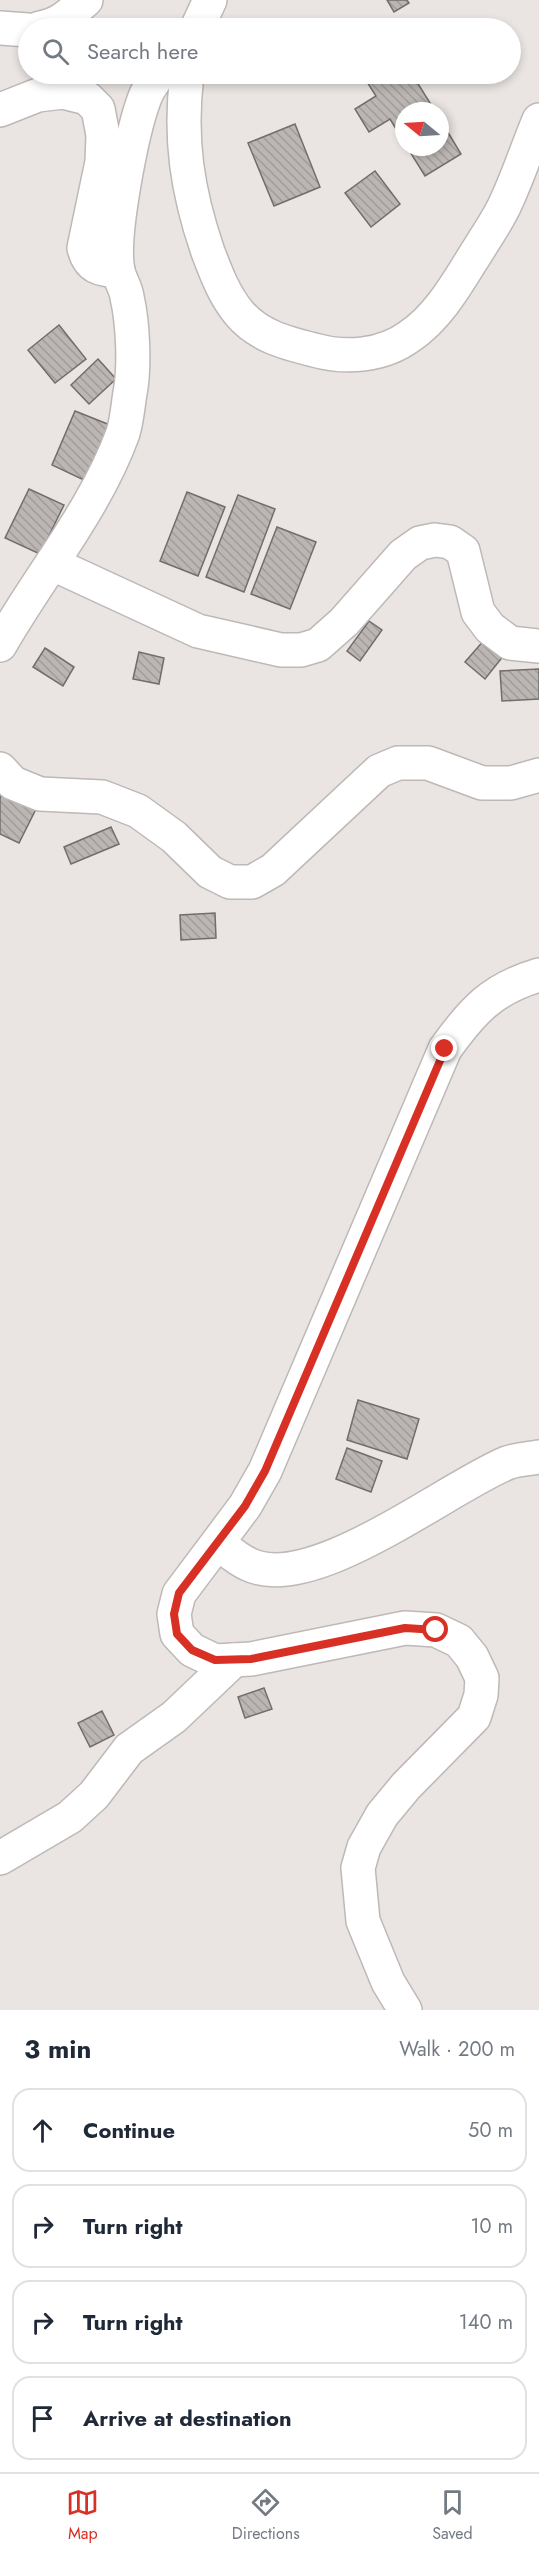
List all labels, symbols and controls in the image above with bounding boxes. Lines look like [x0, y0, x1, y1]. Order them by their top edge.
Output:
search box [18, 18, 521, 84]
icon: search [39, 35, 72, 68]
text: Search here [87, 35, 198, 67]
north arrow [395, 102, 449, 156]
route end [431, 1035, 457, 1061]
route start [422, 1616, 448, 1642]
text: 3 min [24, 2030, 91, 2068]
text: Walk · 200 m [399, 2035, 515, 2064]
icon: ahead [26, 2114, 59, 2147]
text: Continue [83, 2114, 175, 2146]
text: 50 m [468, 2116, 513, 2145]
icon: right [26, 2210, 59, 2243]
text: Turn right [83, 2210, 183, 2242]
text: 10 m [470, 2212, 513, 2241]
icon: right [26, 2306, 59, 2339]
text: Turn right [83, 2306, 183, 2338]
text: 140 m [459, 2308, 513, 2337]
icon: arrive [26, 2402, 59, 2435]
text: Arrive at destination [83, 2402, 292, 2434]
tab: Map [66, 2486, 99, 2545]
tab: Directions [232, 2486, 300, 2545]
tab: Saved [432, 2486, 473, 2545]

